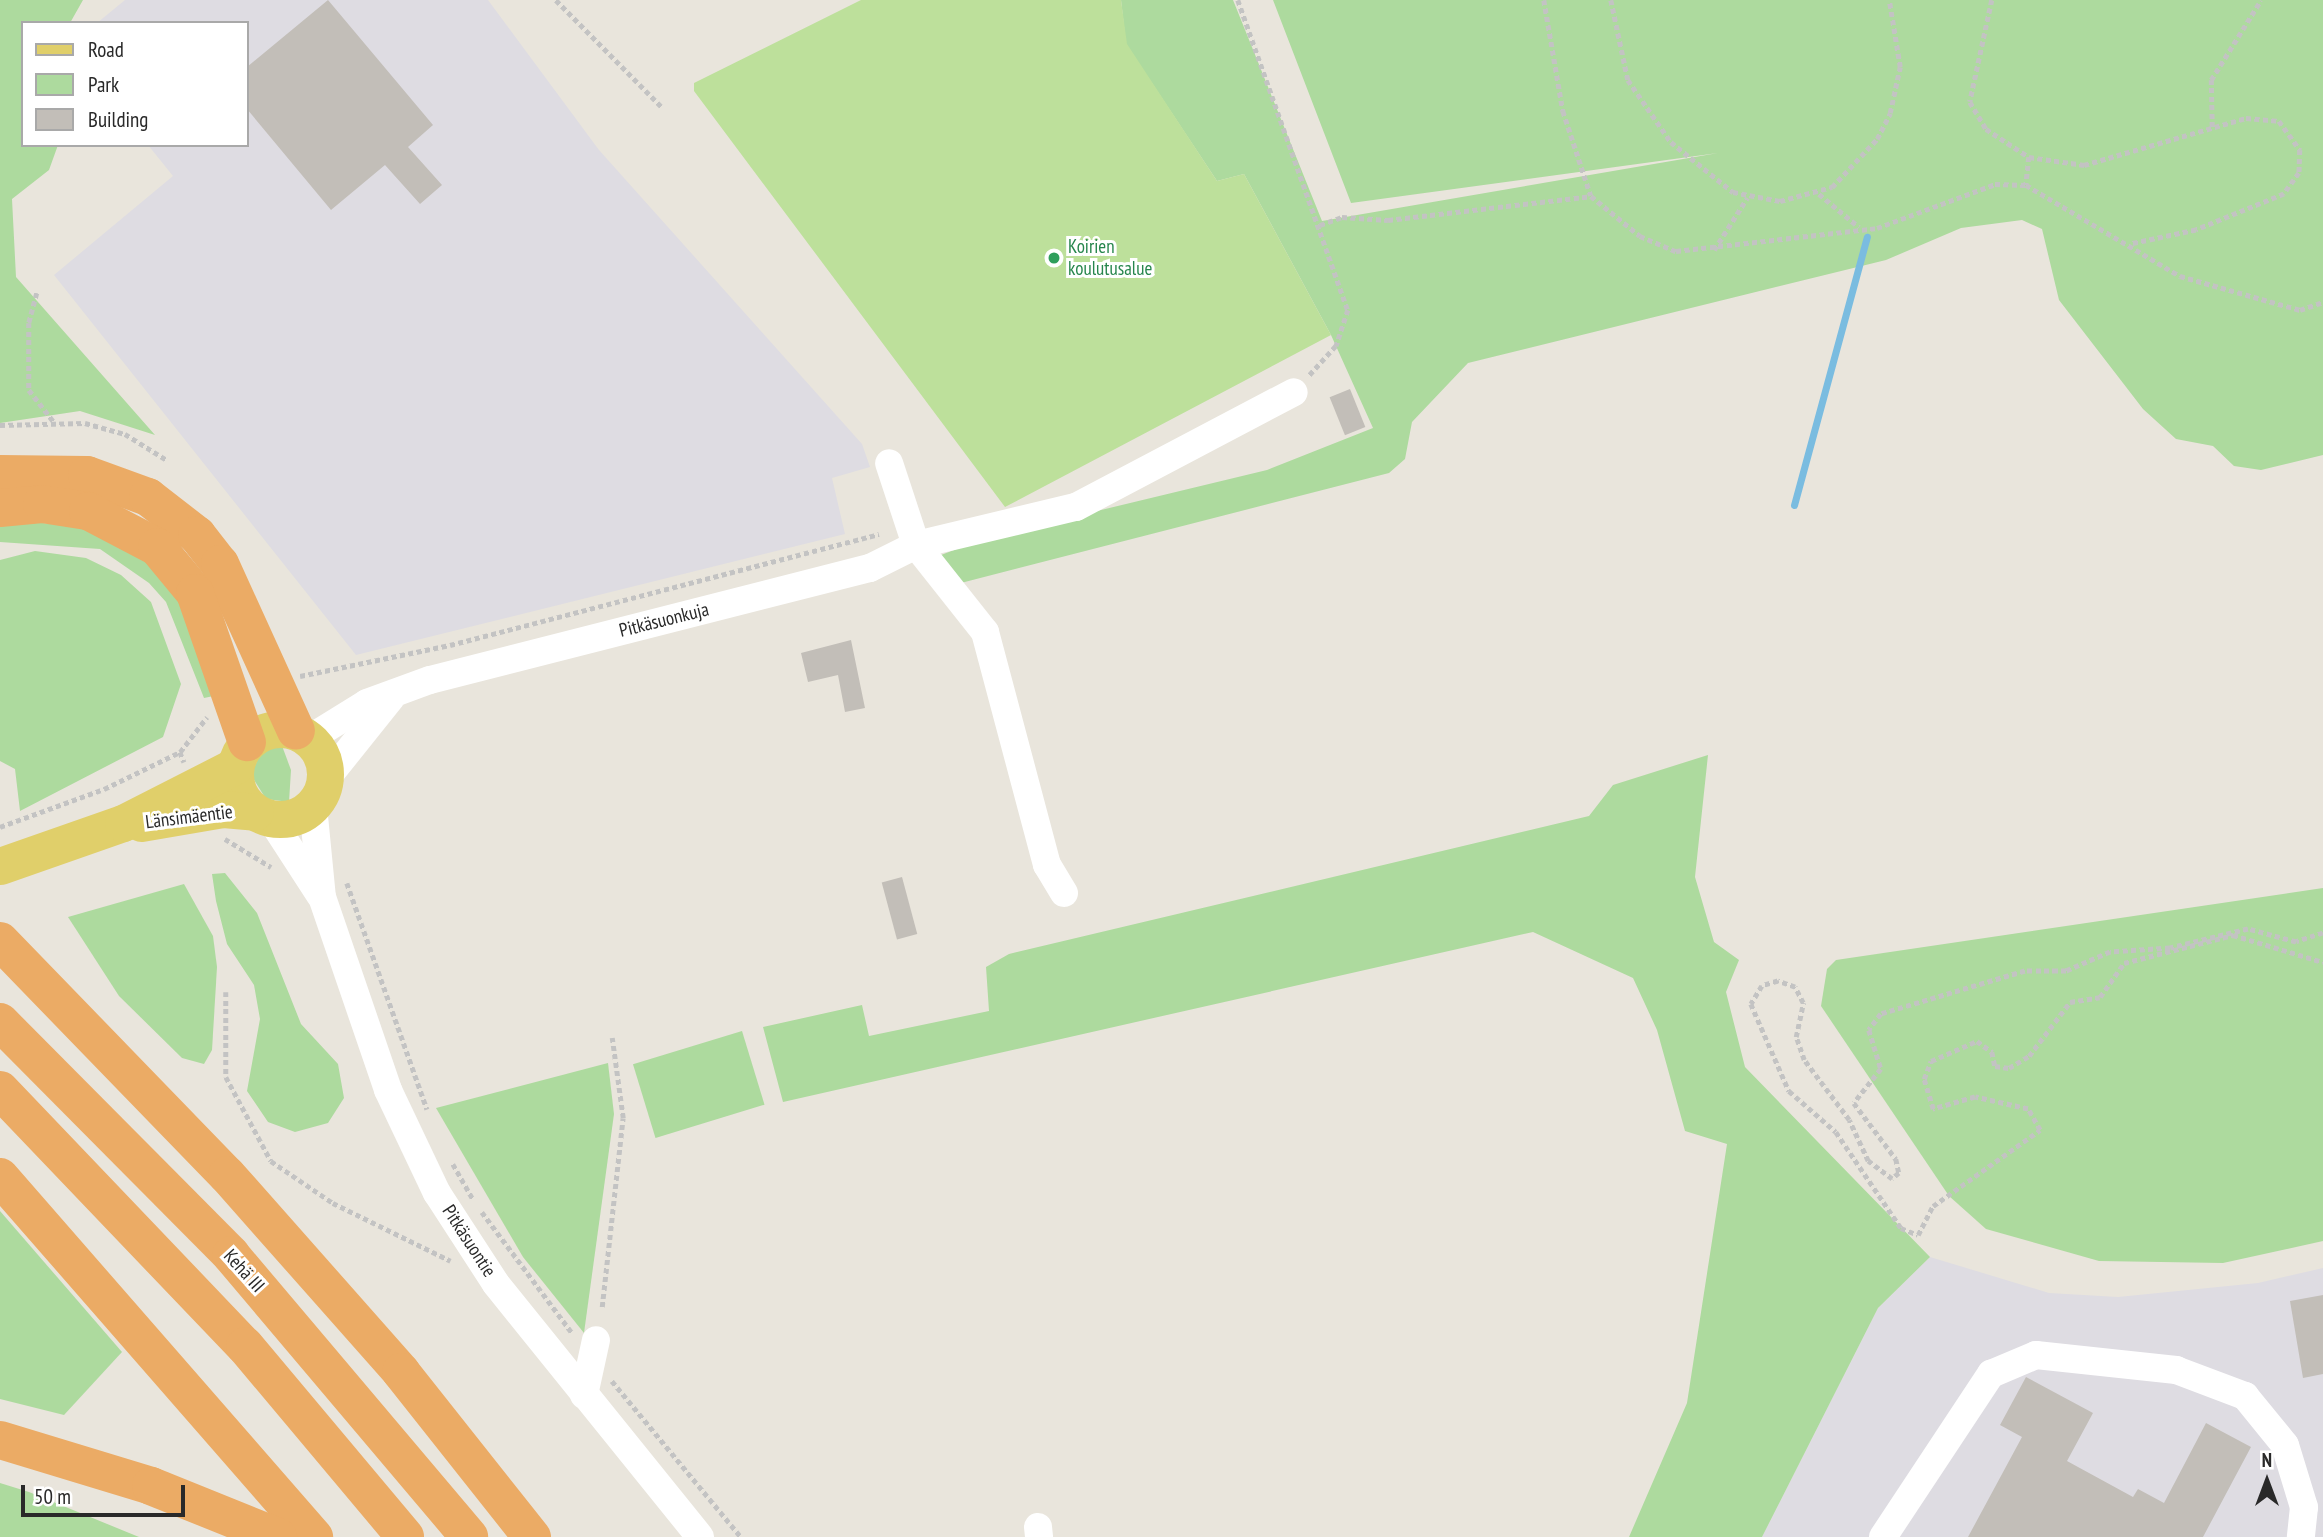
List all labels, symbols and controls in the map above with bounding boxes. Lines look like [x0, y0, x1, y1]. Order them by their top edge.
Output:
legend [21, 21, 248, 147]
text: Road [88, 36, 124, 63]
text: Park [88, 71, 119, 98]
text: Building [88, 106, 148, 133]
place label: Koirien koulutusalue [1068, 236, 1152, 280]
marker: Koirien koulutusalue [1046, 250, 1062, 266]
street label: Pitkäsuonkuja [617, 598, 711, 642]
street label: Länsimäentie [144, 800, 234, 834]
street label: Pitkäsuontie [437, 1201, 501, 1281]
street label: Kehä III [219, 1245, 269, 1297]
north arrow [2232, 1446, 2302, 1516]
text: N [2262, 1448, 2272, 1472]
scale bar [24, 1470, 189, 1514]
text: 50 m [34, 1483, 71, 1510]

